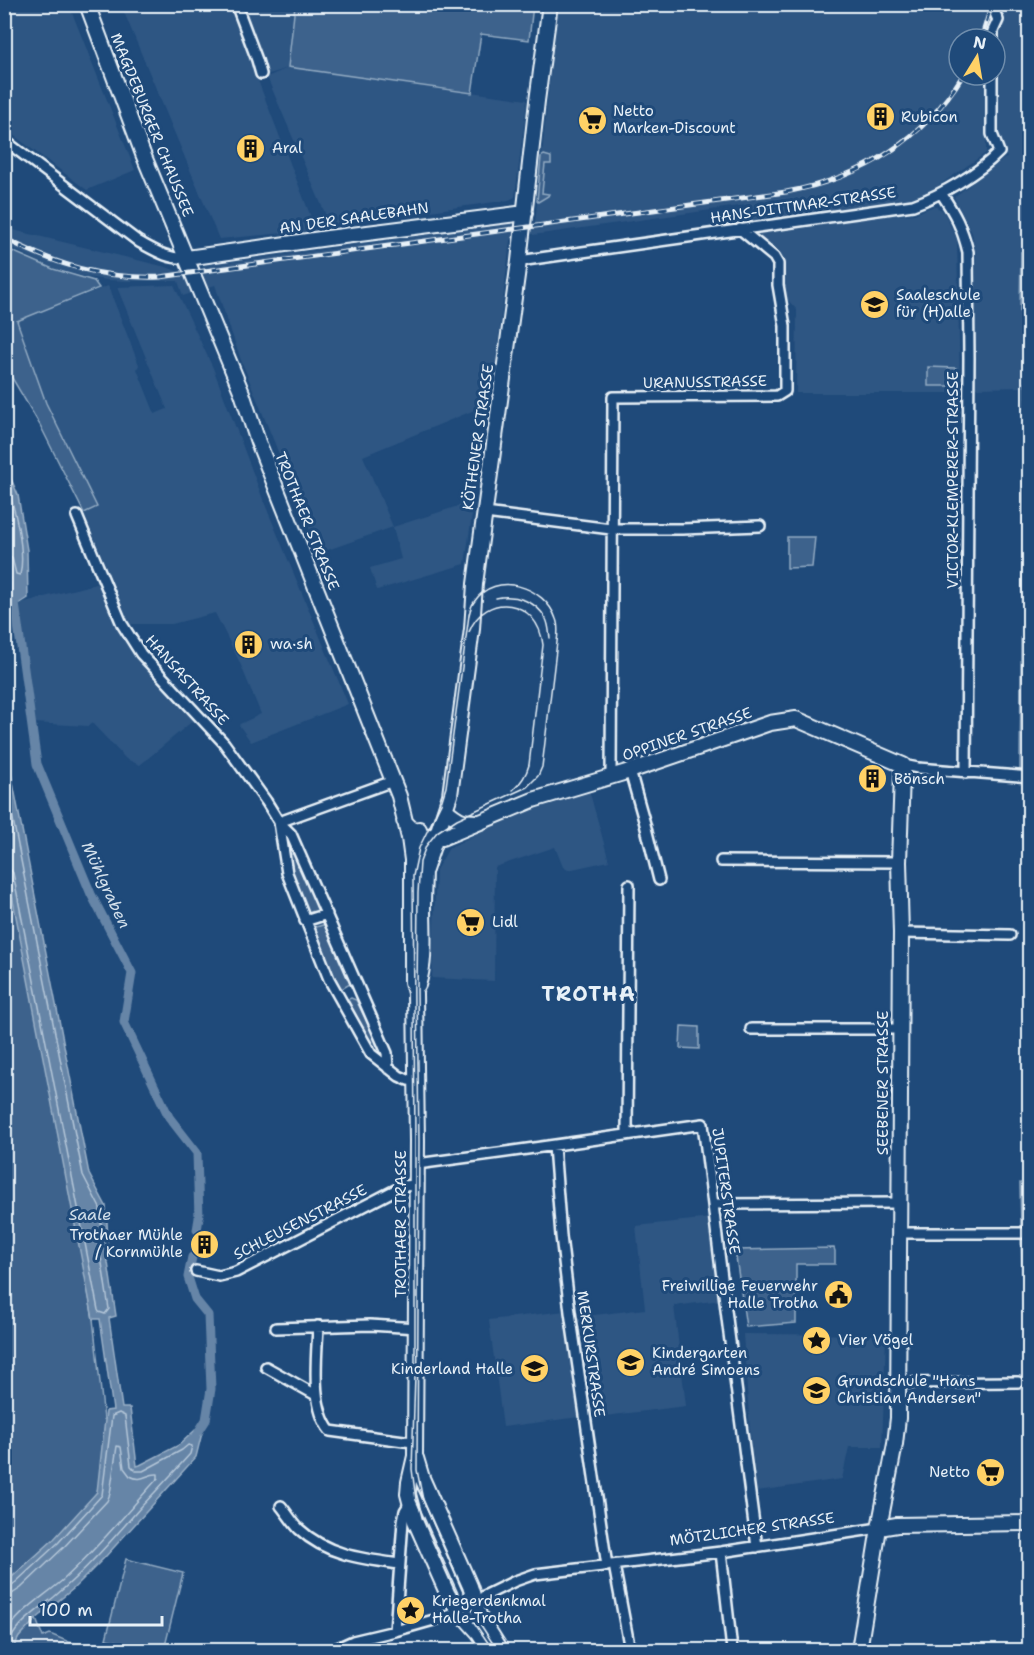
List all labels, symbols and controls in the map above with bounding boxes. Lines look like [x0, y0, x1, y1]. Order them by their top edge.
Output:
north arrow [947, 27, 1007, 87]
street label: MAGDEBURGER CHAUSSEE [106, 30, 198, 220]
text: N [972, 31, 988, 54]
place label: Netto Marken-Discount [613, 101, 736, 138]
building icon: Rubicon [864, 101, 896, 133]
supermarket icon: Netto Marken-Discount [576, 104, 608, 136]
place label: Rubicon [901, 107, 958, 127]
building icon: Aral [235, 132, 267, 164]
place label: Aral [272, 138, 303, 158]
street label: HANS-DITTMAR-STRASSE [709, 182, 897, 228]
street label: AN DER SAALEBAHN [278, 198, 430, 238]
place label: Saaleschule für (H)alle [896, 285, 981, 322]
school or university icon: Saaleschule für (H)alle [859, 288, 891, 320]
street label: KÖTHENER STRASSE [458, 363, 498, 511]
street label: URANUSSTRASSE [643, 371, 767, 393]
street label: VICTOR-KLEMPERER-STRASSE [943, 371, 963, 589]
street label: TROTHAER STRASSE [270, 449, 344, 593]
building icon: wa·sh [233, 628, 265, 660]
street label: HANSASTRASSE [141, 630, 233, 730]
place label: wa·sh [270, 634, 313, 654]
street label: OPPINER STRASSE [620, 702, 754, 766]
building icon: Bönsch [857, 763, 889, 795]
place label: Bönsch [894, 769, 945, 789]
water label: Mühlgraben [77, 838, 135, 932]
supermarket icon: Lidl [455, 906, 487, 938]
place label: Lidl [492, 912, 518, 932]
district label: TROTHA [542, 980, 636, 1008]
street label: SEEBENER STRASSE [873, 1011, 893, 1155]
street label: JUPITERSTRASSE [707, 1126, 745, 1256]
street label: TROTHAER STRASSE [391, 1150, 411, 1298]
street label: SCHLEUSENSTRASSE [230, 1180, 370, 1264]
water label: Saale [69, 1204, 111, 1225]
place label: Trothaer Mühle / Kornmühle [70, 1225, 183, 1262]
building icon: Trothaer Mühle / Kornmühle [188, 1228, 220, 1260]
place label: Freiwillige Feuerwehr Halle Trotha [662, 1276, 819, 1313]
public building icon: Freiwillige Feuerwehr Halle Trotha [823, 1279, 855, 1311]
street label: MERKURSTRASSE [572, 1289, 610, 1419]
place icon: Vier Vögel [801, 1324, 833, 1356]
place label: Vier Vögel [838, 1330, 914, 1350]
place label: Kindergarten André Simoens [652, 1343, 760, 1380]
school or university icon: Kindergarten André Simoens [615, 1346, 647, 1378]
school or university icon: Kinderland Halle [518, 1353, 550, 1385]
place label: Kinderland Halle [391, 1359, 513, 1379]
place label: Grundschule "Hans Christian Andersen" [837, 1371, 981, 1408]
school or university icon: Grundschule "Hans Christian Andersen" [800, 1374, 832, 1406]
supermarket icon: Netto [975, 1456, 1007, 1488]
place label: Netto [929, 1462, 970, 1482]
street label: MÖTZLICHER STRASSE [668, 1508, 836, 1550]
scale bar [30, 1589, 162, 1627]
place label: Kriegerdenkmal Halle-Trotha [432, 1591, 546, 1628]
place icon: Kriegerdenkmal Halle-Trotha [395, 1594, 427, 1626]
text: 100 m [39, 1598, 93, 1622]

